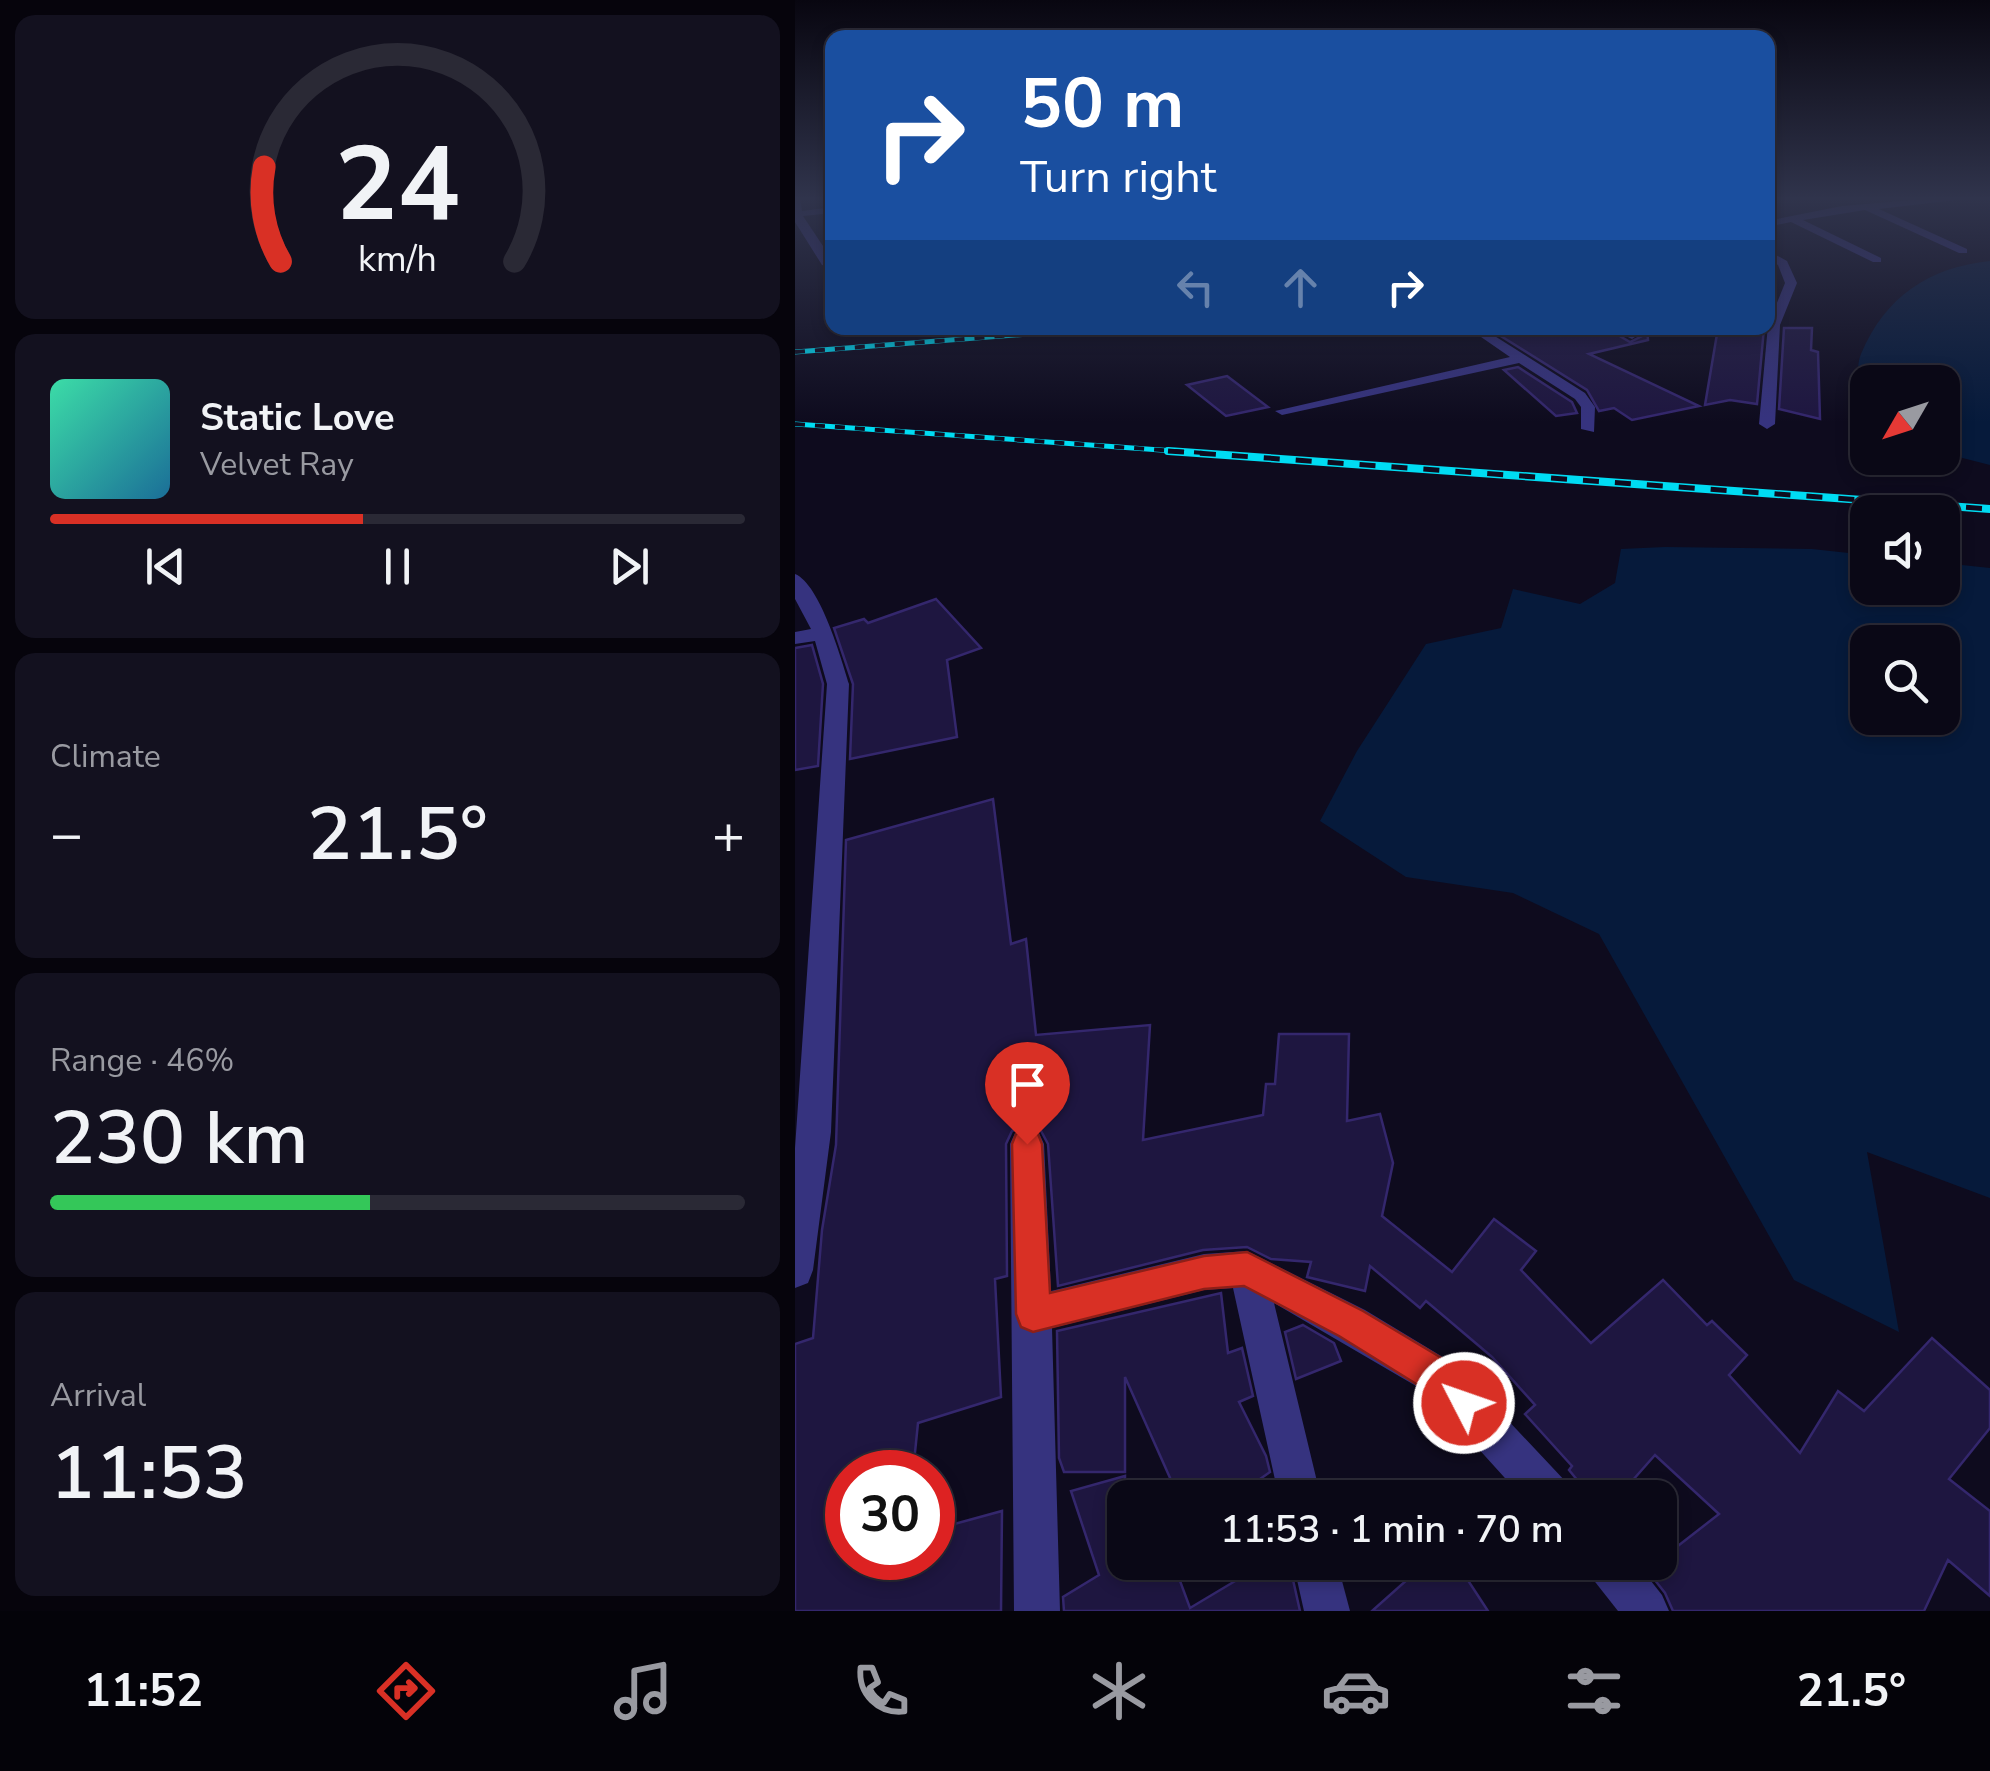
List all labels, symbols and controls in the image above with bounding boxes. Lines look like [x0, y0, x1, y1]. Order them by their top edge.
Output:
text: 50 m [1020, 56, 1184, 152]
icon: right [855, 70, 985, 200]
text: 24 [335, 114, 460, 256]
text: Turn right [1020, 147, 1217, 208]
text: km/h [358, 235, 437, 284]
icon: left [1168, 260, 1223, 315]
icon: ahead [1273, 260, 1328, 315]
icon: right [1378, 260, 1433, 315]
north arrow [1850, 365, 1960, 475]
map controls [1850, 365, 1960, 735]
text: Static Love [200, 392, 395, 443]
text: Velvet Ray [200, 443, 354, 486]
button: sound [1850, 495, 1960, 605]
icon: previous [138, 539, 193, 594]
icon: pause [370, 539, 425, 594]
icon: next [602, 539, 657, 594]
button: search [1850, 625, 1960, 735]
text: Climate [50, 735, 161, 778]
text: 21.5° [307, 783, 488, 885]
text: − [50, 797, 83, 872]
text: + [712, 797, 745, 872]
text: Range · 46% [50, 1039, 234, 1082]
pin [985, 1042, 1070, 1145]
icon: arrive [1000, 1057, 1055, 1112]
text: 230 km [50, 1087, 308, 1189]
position arrow [1412, 1351, 1516, 1455]
text: Arrival [50, 1374, 146, 1417]
text: 11:53 [50, 1422, 248, 1524]
speed limit sign: 30 [825, 1450, 955, 1580]
text: 11:53 · 1 min · 70 m [1220, 1504, 1564, 1555]
icon: directions [371, 1656, 441, 1726]
icon: music [608, 1656, 678, 1726]
icon: phone [846, 1656, 916, 1726]
icon: climate [1084, 1656, 1154, 1726]
icon: car [1321, 1656, 1391, 1726]
icon: filters [1559, 1656, 1629, 1726]
text: 11:52 [84, 1661, 203, 1722]
text: 21.5° [1797, 1661, 1906, 1722]

